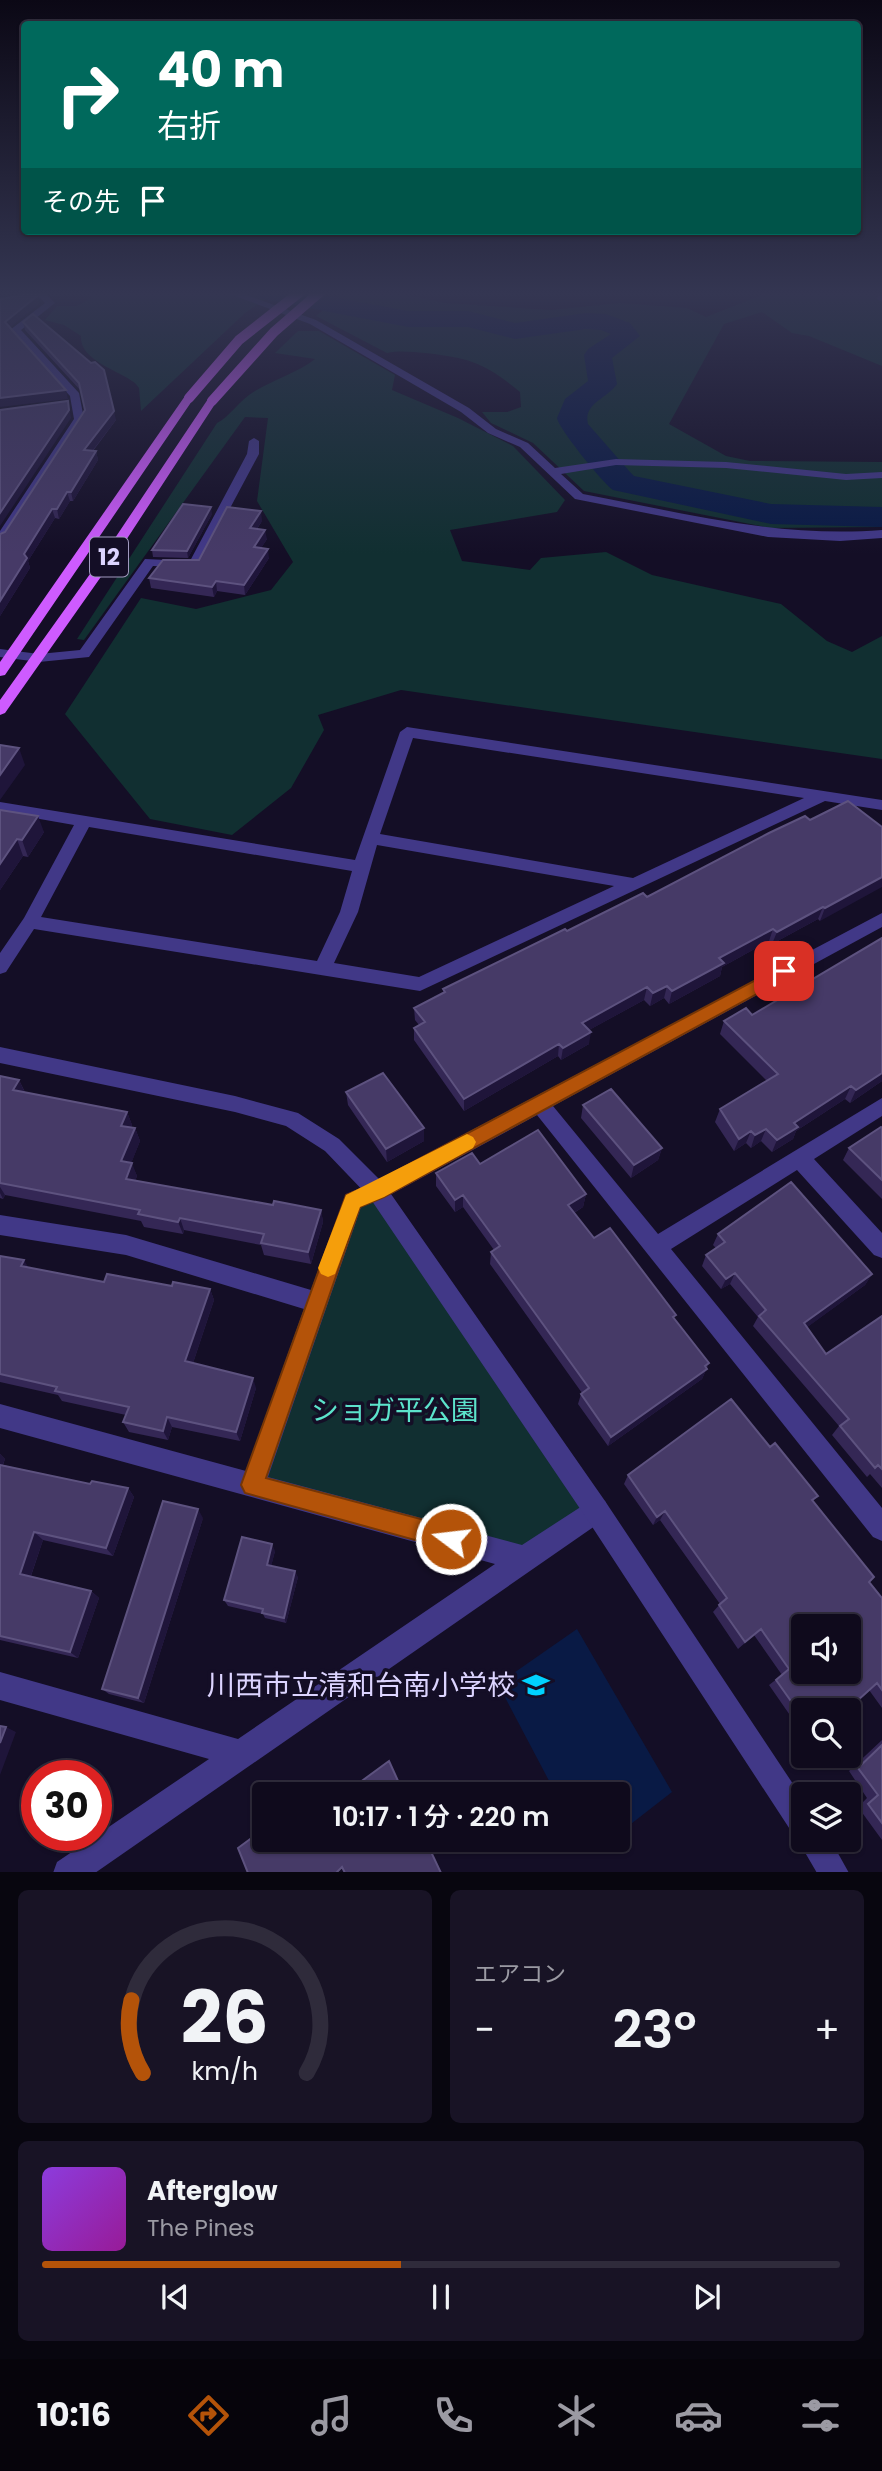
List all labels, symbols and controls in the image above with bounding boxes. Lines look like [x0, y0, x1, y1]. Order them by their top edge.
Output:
text: 40 m [157, 36, 284, 104]
icon: right [42, 49, 133, 140]
text: 右折 [157, 103, 221, 148]
icon: arrive [134, 182, 172, 220]
text: その先 [42, 184, 120, 220]
road number: 12 [90, 538, 128, 576]
pin [754, 941, 814, 1001]
icon: arrive [765, 952, 803, 990]
park label: ショガ平公園 [311, 1391, 479, 1430]
position arrow [414, 1502, 488, 1576]
map controls [791, 1614, 861, 1852]
button: sound [791, 1614, 861, 1684]
place label: 川西市立清和台南小学校 [207, 1666, 515, 1705]
school or university icon: 川西市立清和台南小学校 [521, 1670, 551, 1700]
button: search [791, 1698, 861, 1768]
speed limit sign: 30 [21, 1760, 112, 1851]
button: layers [791, 1782, 861, 1852]
text: 10:17 · 1 分 · 220 m [332, 1799, 550, 1835]
text: エアコン [474, 1958, 566, 1990]
text: 26 [181, 1967, 269, 2068]
text: 23° [612, 1993, 697, 2066]
text: − [474, 2003, 495, 2056]
text: + [814, 2003, 840, 2056]
text: km/h [192, 2053, 258, 2088]
text: Afterglow [147, 2173, 278, 2209]
text: The Pines [147, 2212, 255, 2244]
icon: previous [156, 2278, 194, 2316]
icon: pause [422, 2278, 460, 2316]
icon: next [688, 2278, 726, 2316]
icon: directions [184, 2391, 233, 2440]
icon: music [307, 2391, 356, 2440]
icon: phone [429, 2391, 478, 2440]
icon: climate [552, 2391, 601, 2440]
icon: car [674, 2391, 723, 2440]
icon: filters [796, 2391, 845, 2440]
text: 10:16 [37, 2392, 111, 2437]

